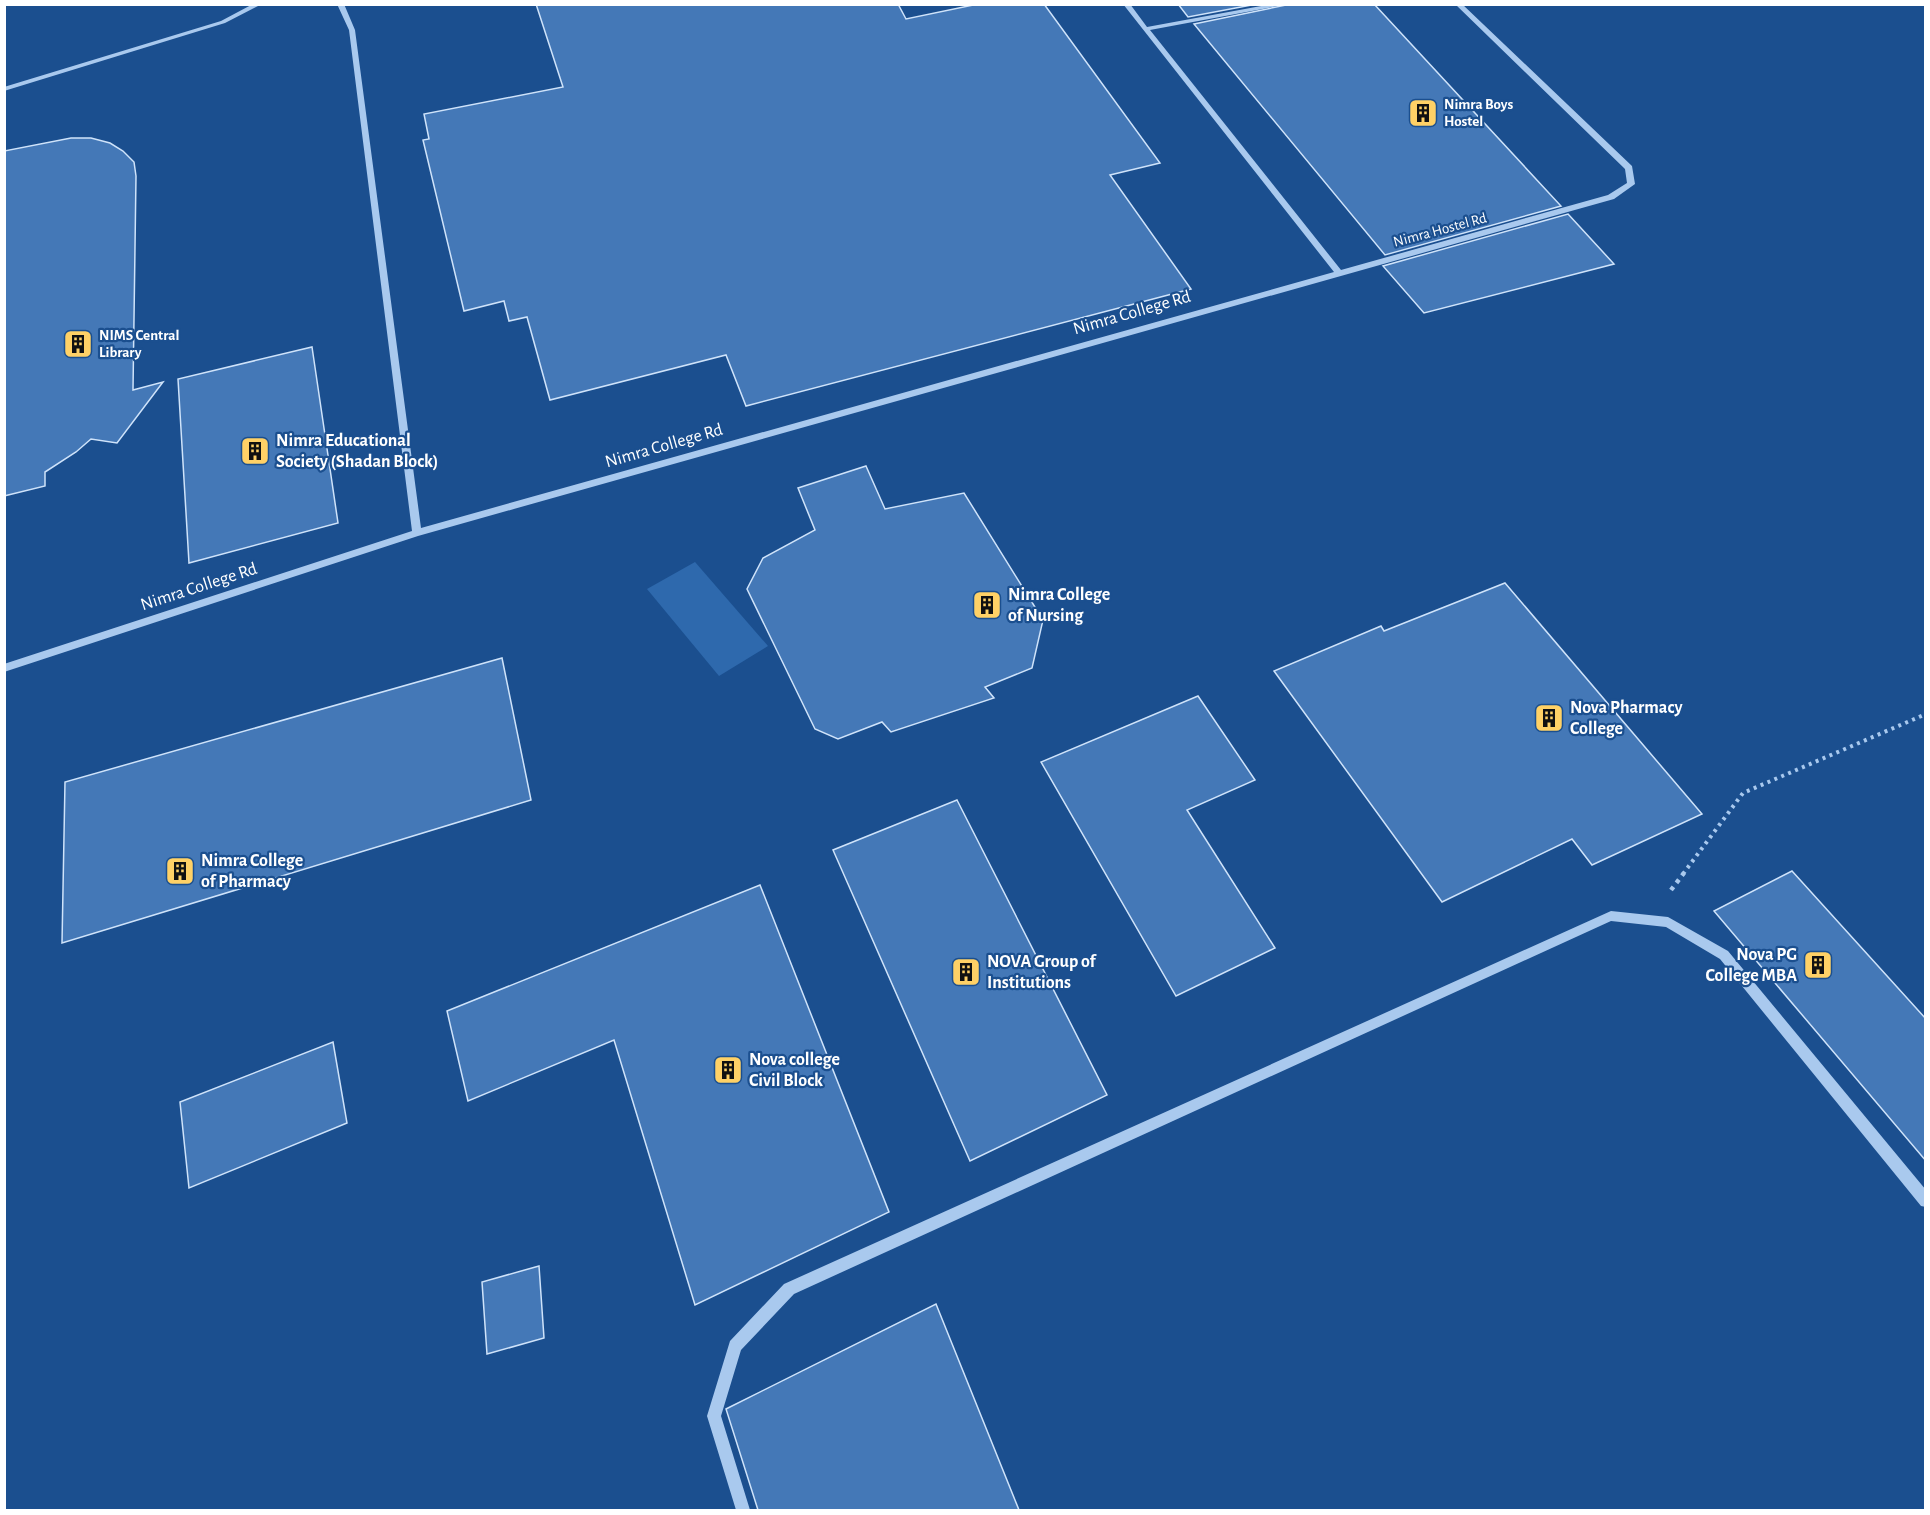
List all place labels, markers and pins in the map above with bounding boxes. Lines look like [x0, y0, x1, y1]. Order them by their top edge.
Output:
building icon: Nimra Boys Hostel [1407, 97, 1439, 129]
place label: Nimra Boys Hostel [1444, 97, 1513, 129]
building icon: NIMS Central Library [62, 328, 94, 360]
place label: NIMS Central Library [99, 328, 179, 360]
place label: Nimra Educational Society (Shadan Block) [276, 432, 438, 471]
building icon: Nimra Educational Society (Shadan Block) [239, 435, 271, 467]
place label: Nimra College of Nursing [1008, 586, 1110, 625]
building icon: Nimra College of Nursing [971, 589, 1003, 621]
place label: Nova Pharmacy College [1570, 699, 1683, 738]
building icon: Nova Pharmacy College [1533, 702, 1565, 734]
place label: Nimra College of Pharmacy [201, 852, 303, 891]
building icon: Nimra College of Pharmacy [164, 855, 196, 887]
place label: Nova PG College MBA [1706, 946, 1797, 985]
building icon: Nova PG College MBA [1802, 949, 1834, 981]
place label: NOVA Group of Institutions [987, 953, 1098, 992]
building icon: NOVA Group of Institutions [950, 956, 982, 988]
place label: Nova college Civil Block [749, 1051, 840, 1090]
building icon: Nova college Civil Block [712, 1054, 744, 1086]

